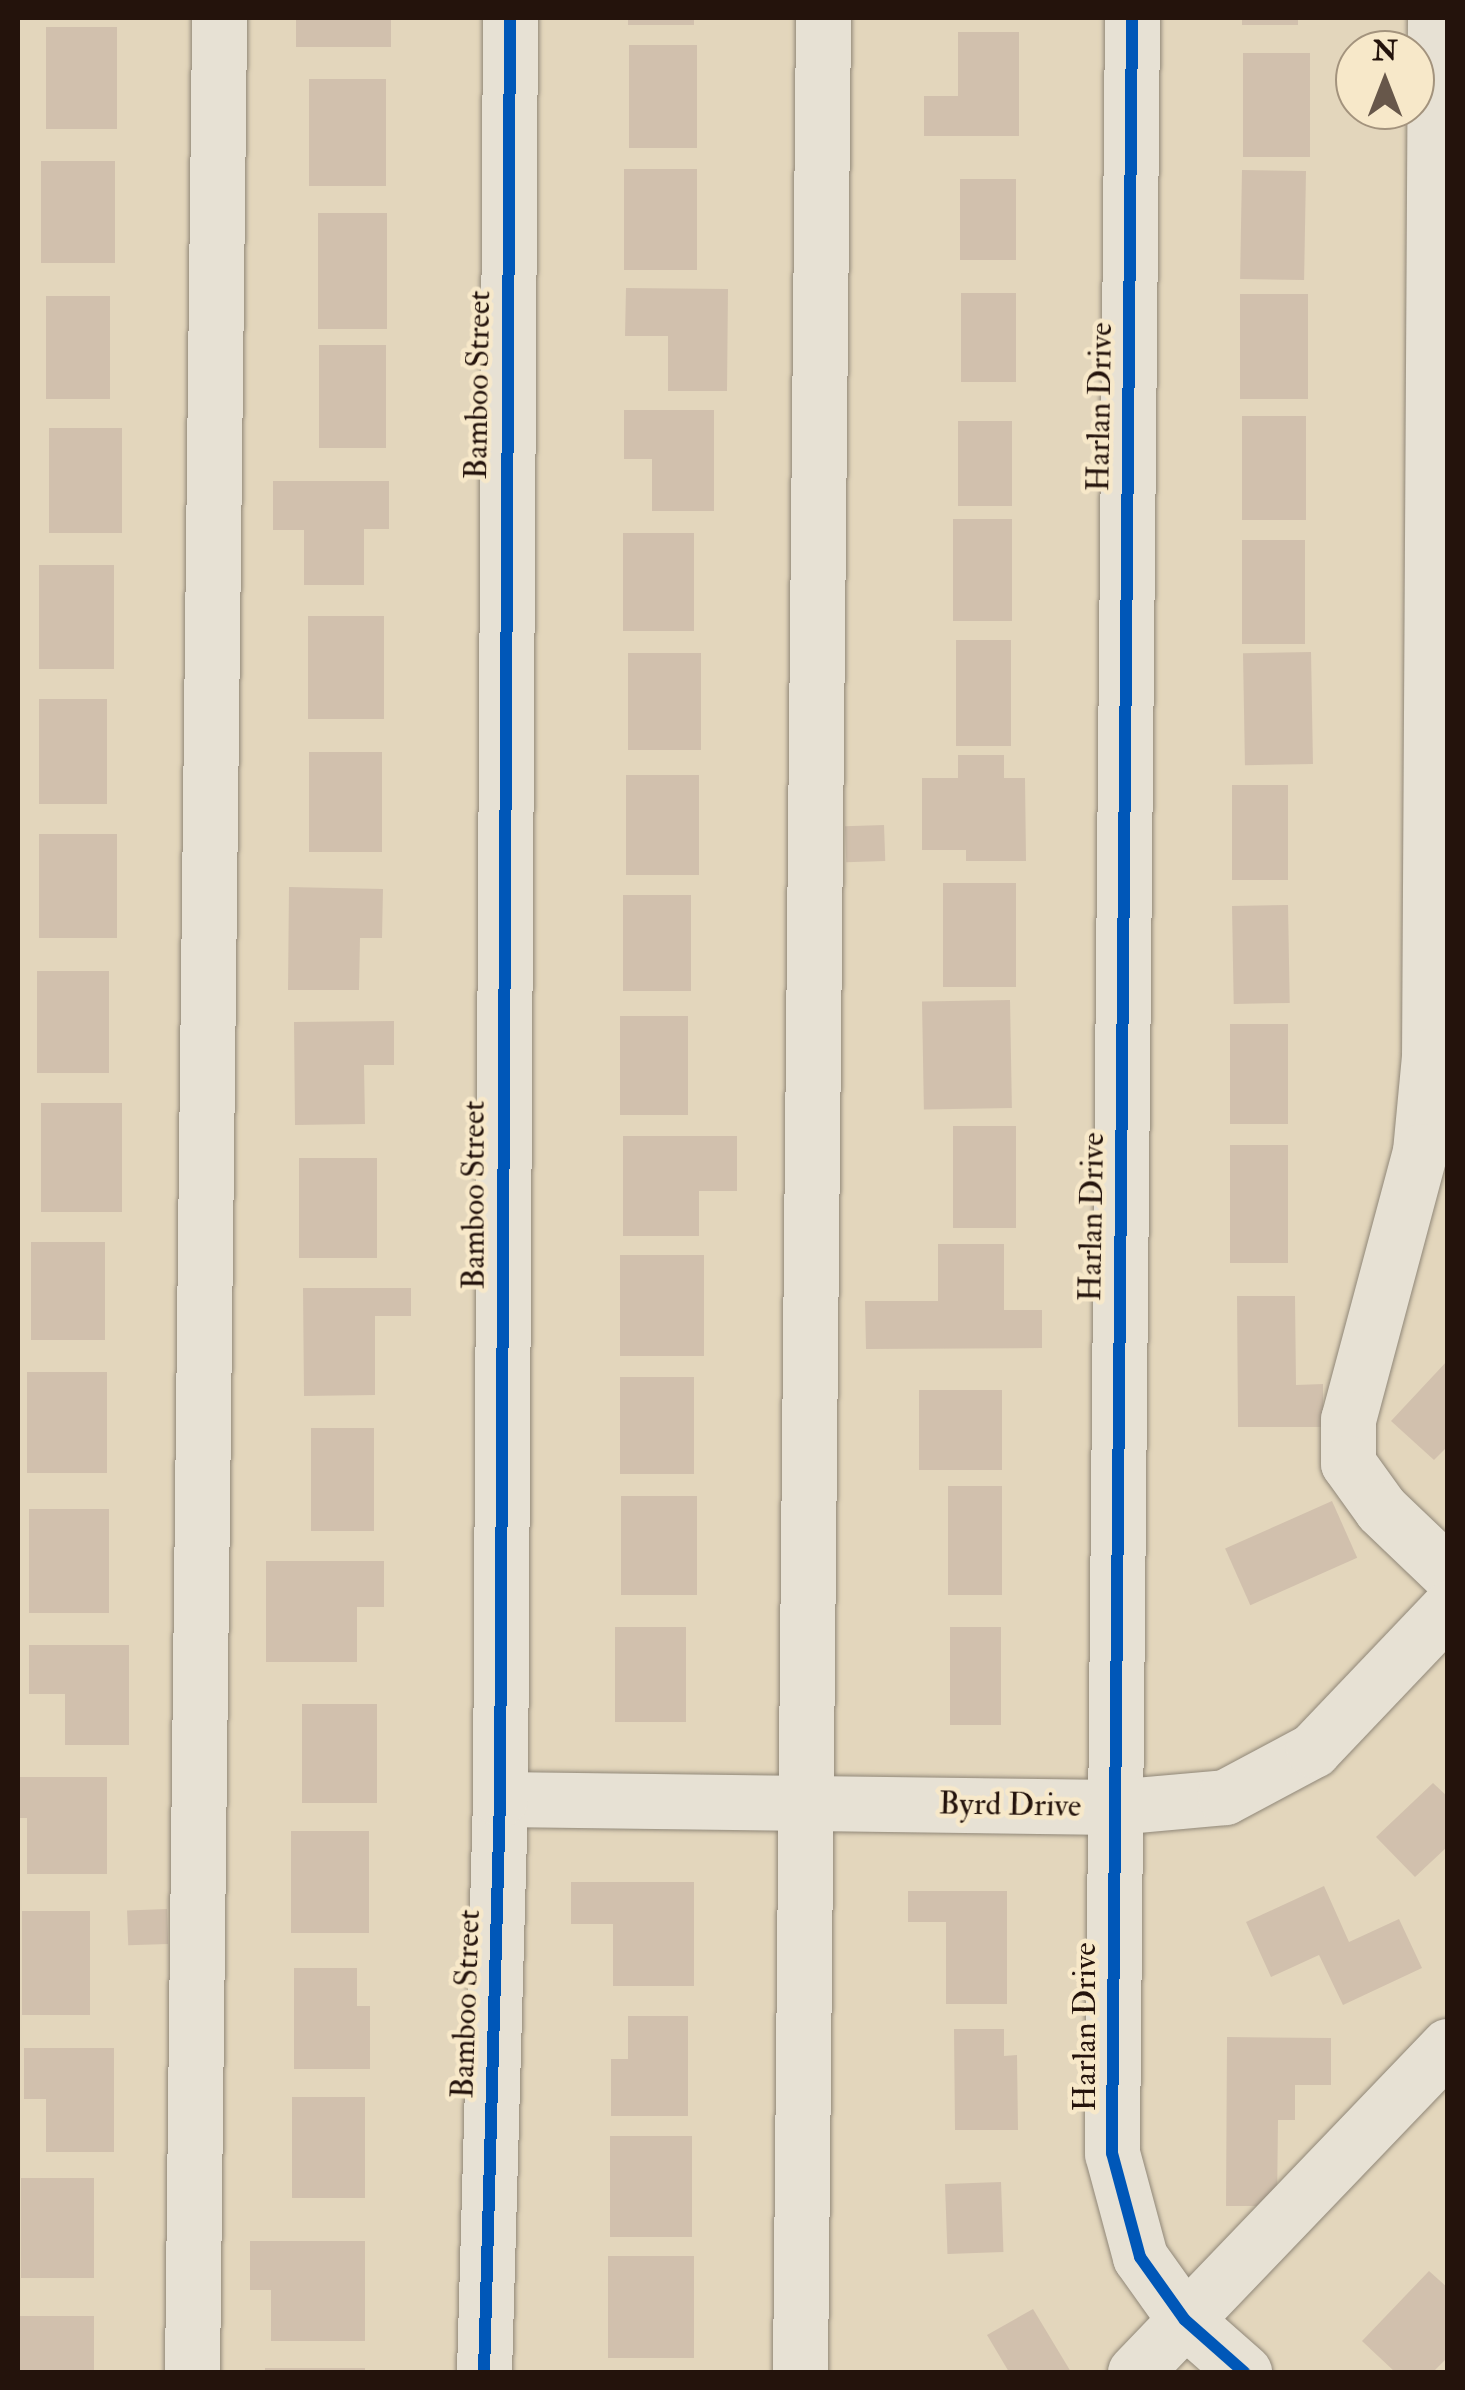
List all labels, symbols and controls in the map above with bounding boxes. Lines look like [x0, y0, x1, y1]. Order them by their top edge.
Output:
north arrow [1335, 30, 1435, 130]
text: N [1372, 34, 1398, 69]
street label: Bamboo Street [457, 290, 499, 480]
street label: Harlan Drive [1079, 322, 1121, 492]
street label: Bamboo Street [455, 1100, 493, 1290]
street label: Harlan Drive [1071, 1132, 1113, 1302]
street label: Byrd Drive [938, 1785, 1082, 1825]
street label: Bamboo Street [444, 1909, 488, 2099]
street label: Harlan Drive [1066, 1942, 1104, 2112]

